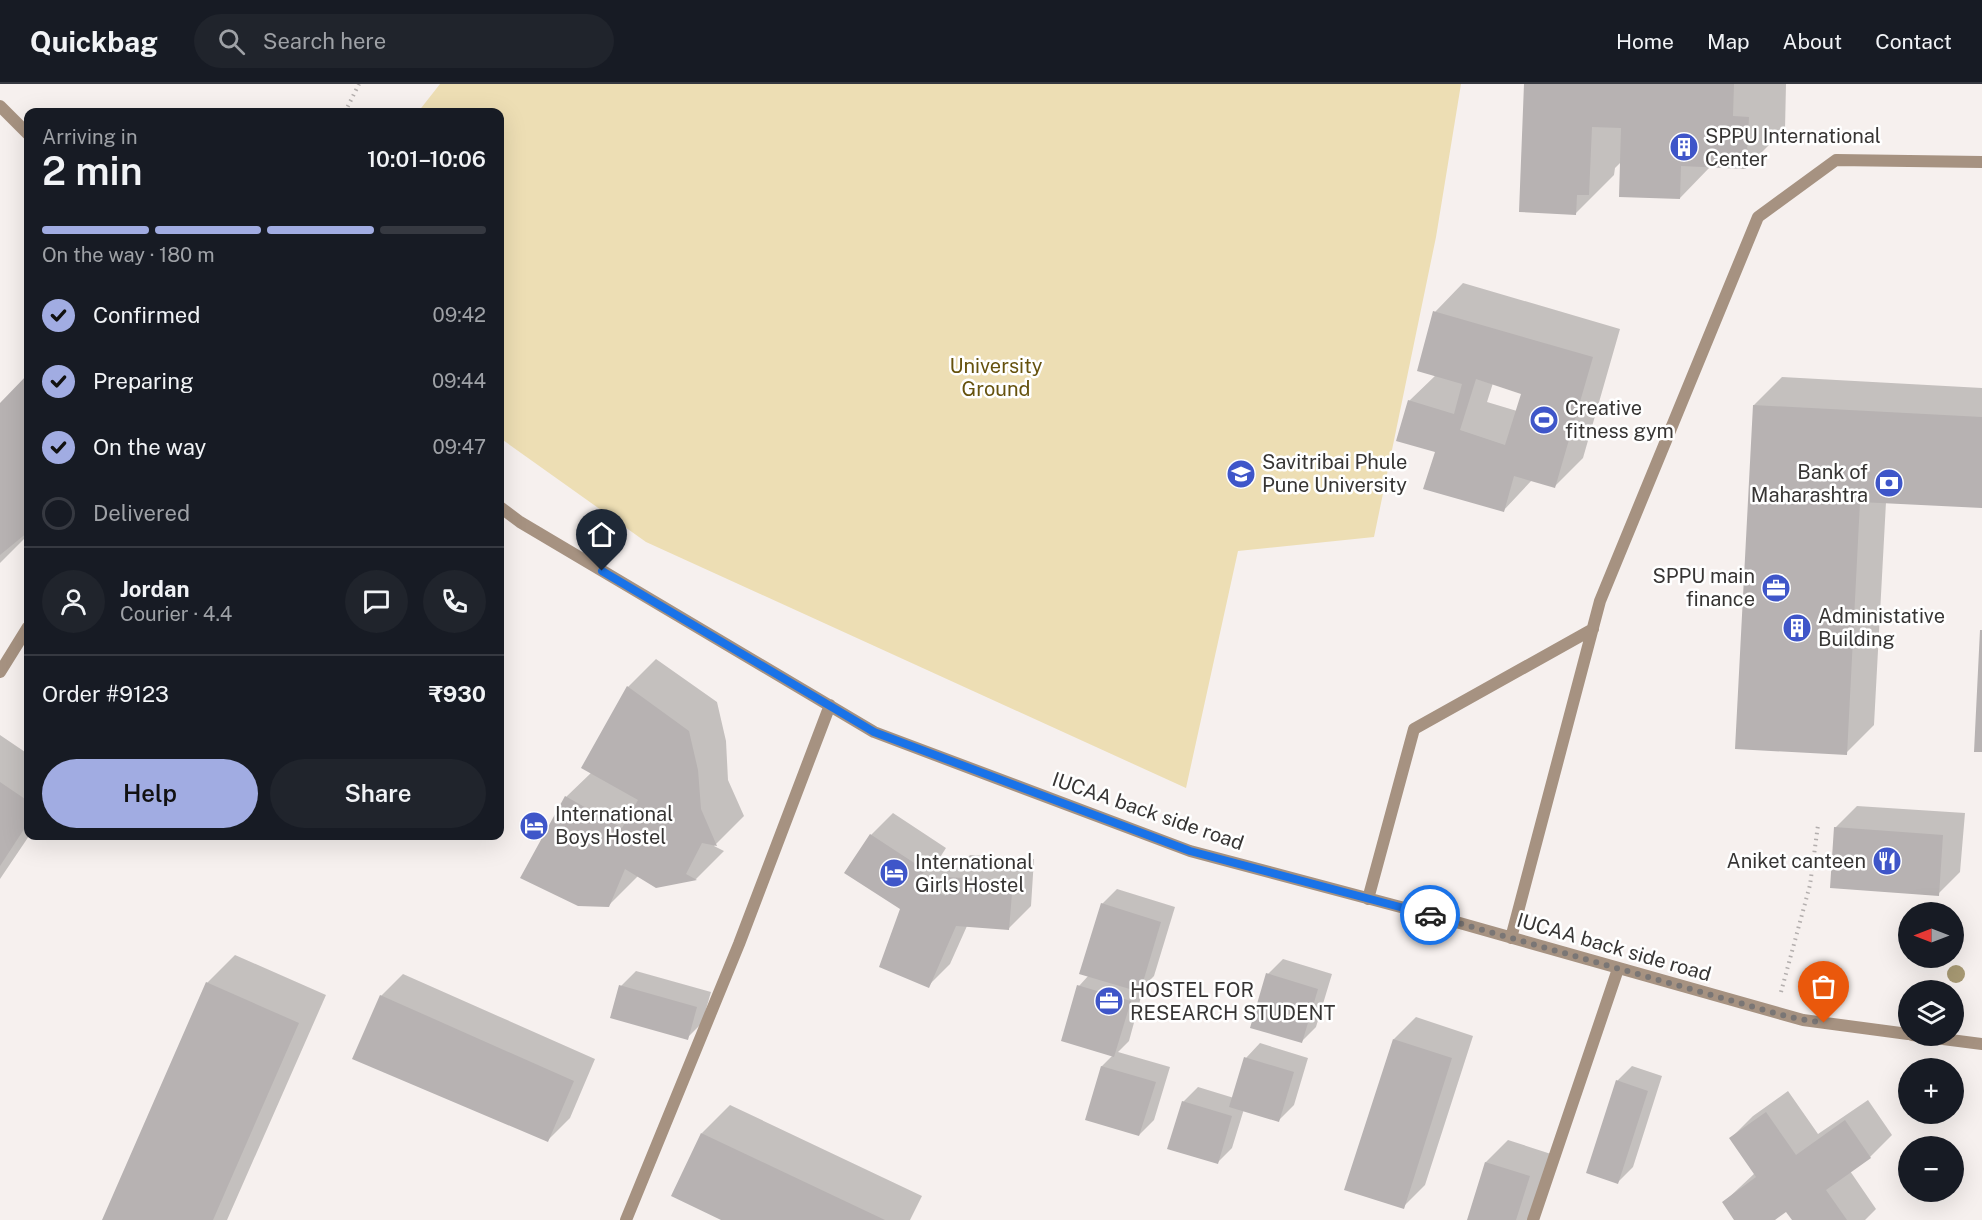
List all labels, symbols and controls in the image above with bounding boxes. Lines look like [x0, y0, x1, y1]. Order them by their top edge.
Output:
search box [194, 14, 614, 68]
text: Quickbag [30, 25, 158, 58]
icon: search [215, 25, 248, 58]
text: Search here [263, 28, 386, 54]
text: Home [1616, 29, 1674, 54]
text: Map [1707, 29, 1750, 54]
text: About [1783, 29, 1842, 54]
text: Contact [1875, 29, 1952, 54]
place label: SPPU International Center [1705, 124, 1881, 171]
text: Arriving in [42, 125, 137, 149]
building icon: SPPU International Center [1668, 131, 1700, 163]
text: 10:01–10:06 [367, 146, 486, 172]
text: 2 min [42, 148, 143, 194]
text: On the way · 180 m [42, 243, 214, 267]
icon: check [42, 299, 75, 332]
text: Confirmed [93, 302, 200, 328]
text: 09:42 [433, 303, 486, 327]
park label: University Ground [949, 354, 1043, 401]
icon: check [42, 365, 75, 398]
text: Preparing [93, 368, 194, 394]
text: 09:44 [432, 369, 486, 393]
place label: Creative fitness gym [1565, 396, 1674, 443]
sports icon: Creative fitness gym [1528, 404, 1560, 436]
icon: check [42, 431, 75, 464]
text: On the way [93, 434, 206, 460]
text: 09:47 [432, 435, 486, 459]
place label: Savitribai Phule Pune University [1262, 450, 1407, 497]
school or university icon: Savitribai Phule Pune University [1225, 458, 1257, 490]
place label: Bank of Maharashtra [1751, 460, 1868, 507]
bank icon: Bank of Maharashtra [1873, 467, 1905, 499]
text: Delivered [93, 500, 190, 526]
pin [576, 509, 627, 571]
icon: home [585, 518, 618, 551]
place label: SPPU main finance [1652, 564, 1755, 611]
button: person [42, 570, 105, 633]
button: chat [345, 570, 408, 633]
button: phone [423, 570, 486, 633]
office icon: SPPU main finance [1760, 572, 1792, 604]
text: Jordan [120, 576, 189, 602]
text: Courier · 4.4 [120, 602, 232, 626]
place label: Administative Building [1818, 604, 1945, 651]
building icon: Administative Building [1781, 612, 1813, 644]
text: Order #9123 [42, 681, 169, 707]
text: ₹930 [429, 681, 486, 707]
button: Help [42, 759, 258, 828]
button: Share [270, 759, 486, 828]
street label: IUCAA back side road [1049, 767, 1247, 855]
place label: International Boys Hostel [555, 802, 673, 849]
hotel icon: International Boys Hostel [518, 810, 550, 842]
restaurant icon: Aniket canteen [1871, 845, 1903, 877]
place label: Aniket canteen [1727, 849, 1866, 873]
place label: International Girls Hostel [915, 850, 1033, 897]
hotel icon: International Girls Hostel [878, 857, 910, 889]
courier [1400, 885, 1460, 945]
icon: car [1414, 899, 1447, 932]
north arrow [1898, 902, 1964, 968]
map controls [1898, 902, 1964, 1202]
street label: IUCAA back side road [1514, 908, 1714, 986]
pin [1798, 961, 1849, 1023]
icon: bag [1807, 970, 1840, 1003]
place label: HOSTEL FOR RESEARCH STUDENT [1130, 978, 1336, 1025]
button: layers [1898, 980, 1964, 1046]
office icon: HOSTEL FOR RESEARCH STUDENT [1093, 985, 1125, 1017]
button: + [1898, 1058, 1964, 1124]
button: − [1898, 1136, 1964, 1202]

